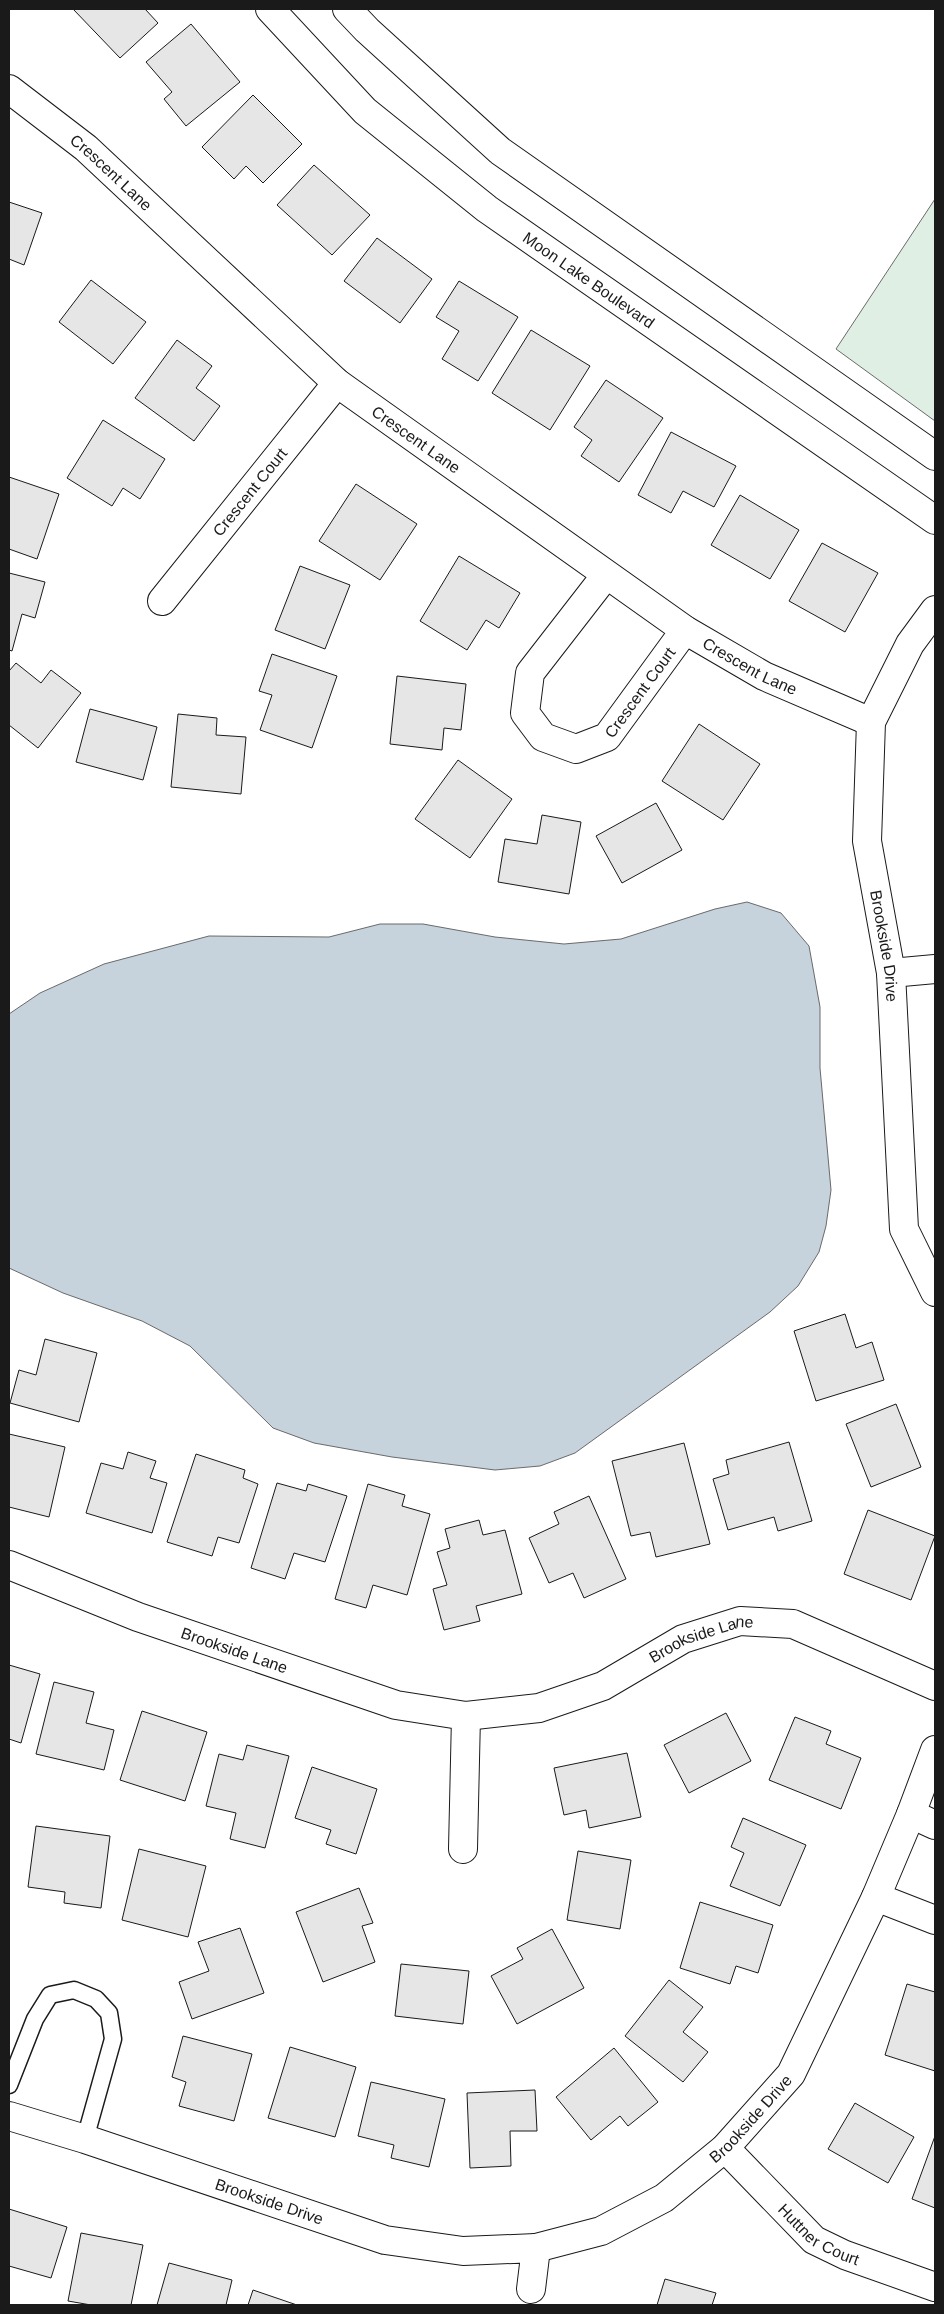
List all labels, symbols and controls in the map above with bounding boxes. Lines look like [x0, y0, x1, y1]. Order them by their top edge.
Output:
street label: Crescent Lane [67, 131, 155, 214]
street label: Moon Lake Boulevard [520, 229, 658, 332]
street label: Crescent Lane [369, 403, 463, 477]
street label: Crescent Court [210, 444, 291, 539]
street label: Crescent Lane [700, 634, 799, 698]
street label: Crescent Court [601, 644, 679, 741]
street label: Brookside Drive [867, 889, 900, 1002]
street label: Brookside Lane [646, 1613, 754, 1666]
street label: Brookside Lane [179, 1624, 290, 1676]
street label: Brookside Drive [706, 2071, 795, 2166]
street label: Brookside Drive [213, 2175, 326, 2228]
street label: Huttner Court [775, 2201, 862, 2269]

